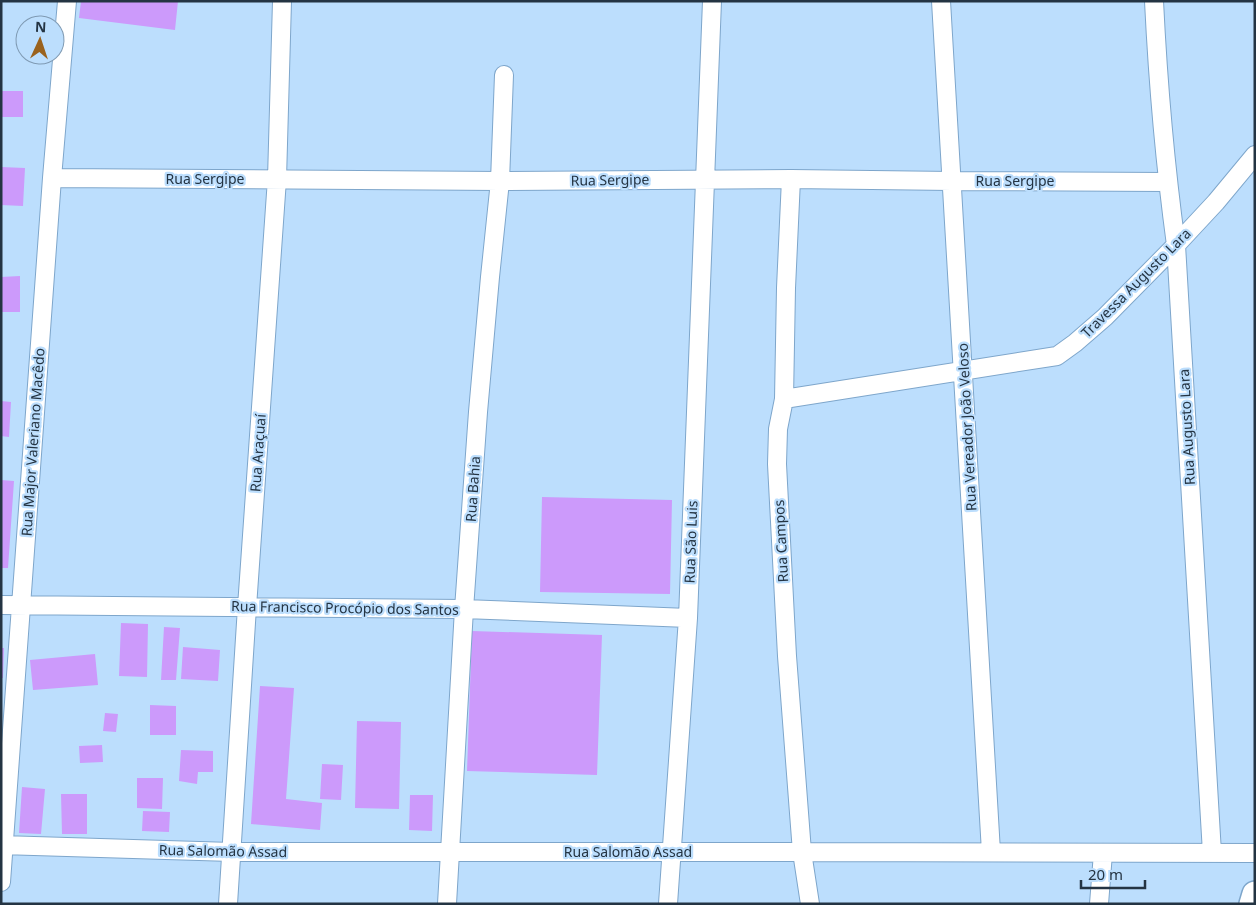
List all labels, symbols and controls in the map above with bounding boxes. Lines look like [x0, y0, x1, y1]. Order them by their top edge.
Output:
north arrow [15, 15, 65, 65]
text: N [35, 17, 47, 36]
street label: Rua Sergipe [166, 169, 245, 188]
street label: Rua Sergipe [570, 169, 650, 190]
street label: Rua Sergipe [976, 171, 1055, 190]
street label: Travessa Augusto Lara [1077, 224, 1195, 342]
street label: Rua Vereador João Veloso [953, 343, 980, 511]
street label: Rua Major Valeriano Macêdo [16, 347, 49, 537]
street label: Rua Augusto Lara [1174, 369, 1199, 486]
street label: Rua Araçuaí [245, 413, 270, 493]
street label: Rua Bahia [461, 455, 484, 523]
street label: Rua Campos [769, 499, 792, 583]
street label: Rua São Luis [680, 500, 701, 584]
street label: Rua Francisco Procópio dos Santos [231, 596, 459, 619]
street label: Rua Salomão Assad [159, 840, 287, 861]
street label: Rua Salomão Assad [564, 842, 692, 861]
scale bar [1081, 858, 1145, 890]
text: 20 m [1088, 864, 1123, 884]

